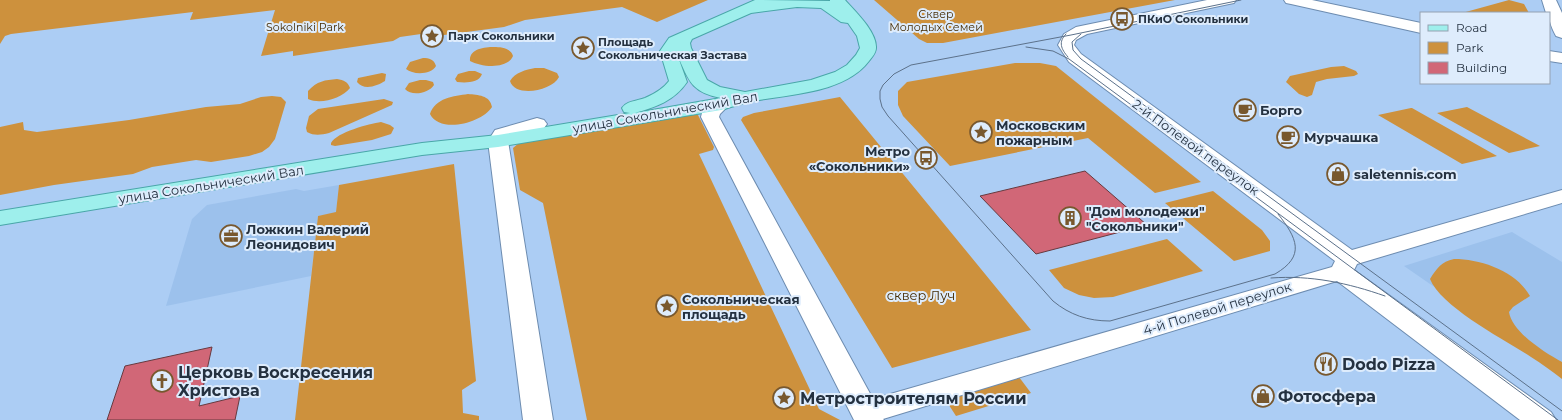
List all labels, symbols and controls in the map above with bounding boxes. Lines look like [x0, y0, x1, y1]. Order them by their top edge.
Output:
bus stop icon: ПКиО Сокольники [1109, 6, 1135, 32]
park label: Сквер Молодых Семей [889, 7, 983, 34]
place label: ПКиО Сокольники [1138, 12, 1248, 26]
legend [1420, 12, 1550, 84]
park label: Sokolniki Park [266, 20, 344, 34]
text: Road [1456, 20, 1487, 35]
place icon: Парк Сокольники [419, 23, 445, 49]
place label: Парк Сокольники [448, 29, 555, 43]
place icon: Площадь Сокольническая Застава [570, 35, 596, 61]
place label: Площадь Сокольническая Застава [598, 35, 747, 62]
text: Park [1456, 40, 1484, 55]
text: Building [1456, 60, 1507, 75]
street label: улица Сокольнический Вал [570, 88, 759, 136]
street label: 2-й Полевой переулок [1129, 96, 1263, 199]
cafe icon: Борго [1232, 97, 1258, 123]
place label: Борго [1260, 102, 1303, 118]
place label: Московским пожарным [996, 117, 1085, 148]
place icon: Московским пожарным [968, 119, 994, 145]
cafe icon: Мурчашка [1275, 124, 1301, 150]
place label: Мурчашка [1304, 129, 1378, 145]
place label: Метро «Сокольники» [809, 143, 910, 174]
bus stop icon: Метро «Сокольники» [913, 145, 939, 171]
street label: улица Сокольнический Вал [116, 161, 305, 207]
shop icon: saletennis.com [1325, 161, 1351, 187]
place label: saletennis.com [1354, 166, 1457, 182]
place label: "Дом молодежи" "Сокольники" [1086, 203, 1205, 234]
building icon: "Дом молодежи" "Сокольники" [1057, 205, 1083, 231]
place label: Ложкин Валерий Леонидович [246, 221, 369, 252]
office icon: Ложкин Валерий Леонидович [218, 223, 244, 249]
street label: 4-й Полевой переулок [1141, 278, 1294, 338]
park label: сквер Луч [887, 287, 955, 303]
place label: Сокольническая площадь [682, 291, 800, 322]
place icon: Сокольническая площадь [654, 293, 680, 319]
restaurant icon: Dodo Pizza [1313, 351, 1339, 377]
place label: Dodo Pizza [1342, 355, 1436, 374]
place label: Церковь Воскресения Христова [178, 363, 373, 400]
church icon: Церковь Воскресения Христова [149, 368, 175, 394]
shop icon: Фотосфера [1250, 383, 1276, 409]
place icon: Метростроителям России [771, 385, 797, 411]
place label: Фотосфера [1278, 387, 1376, 406]
place label: Метростроителям России [800, 389, 1027, 408]

